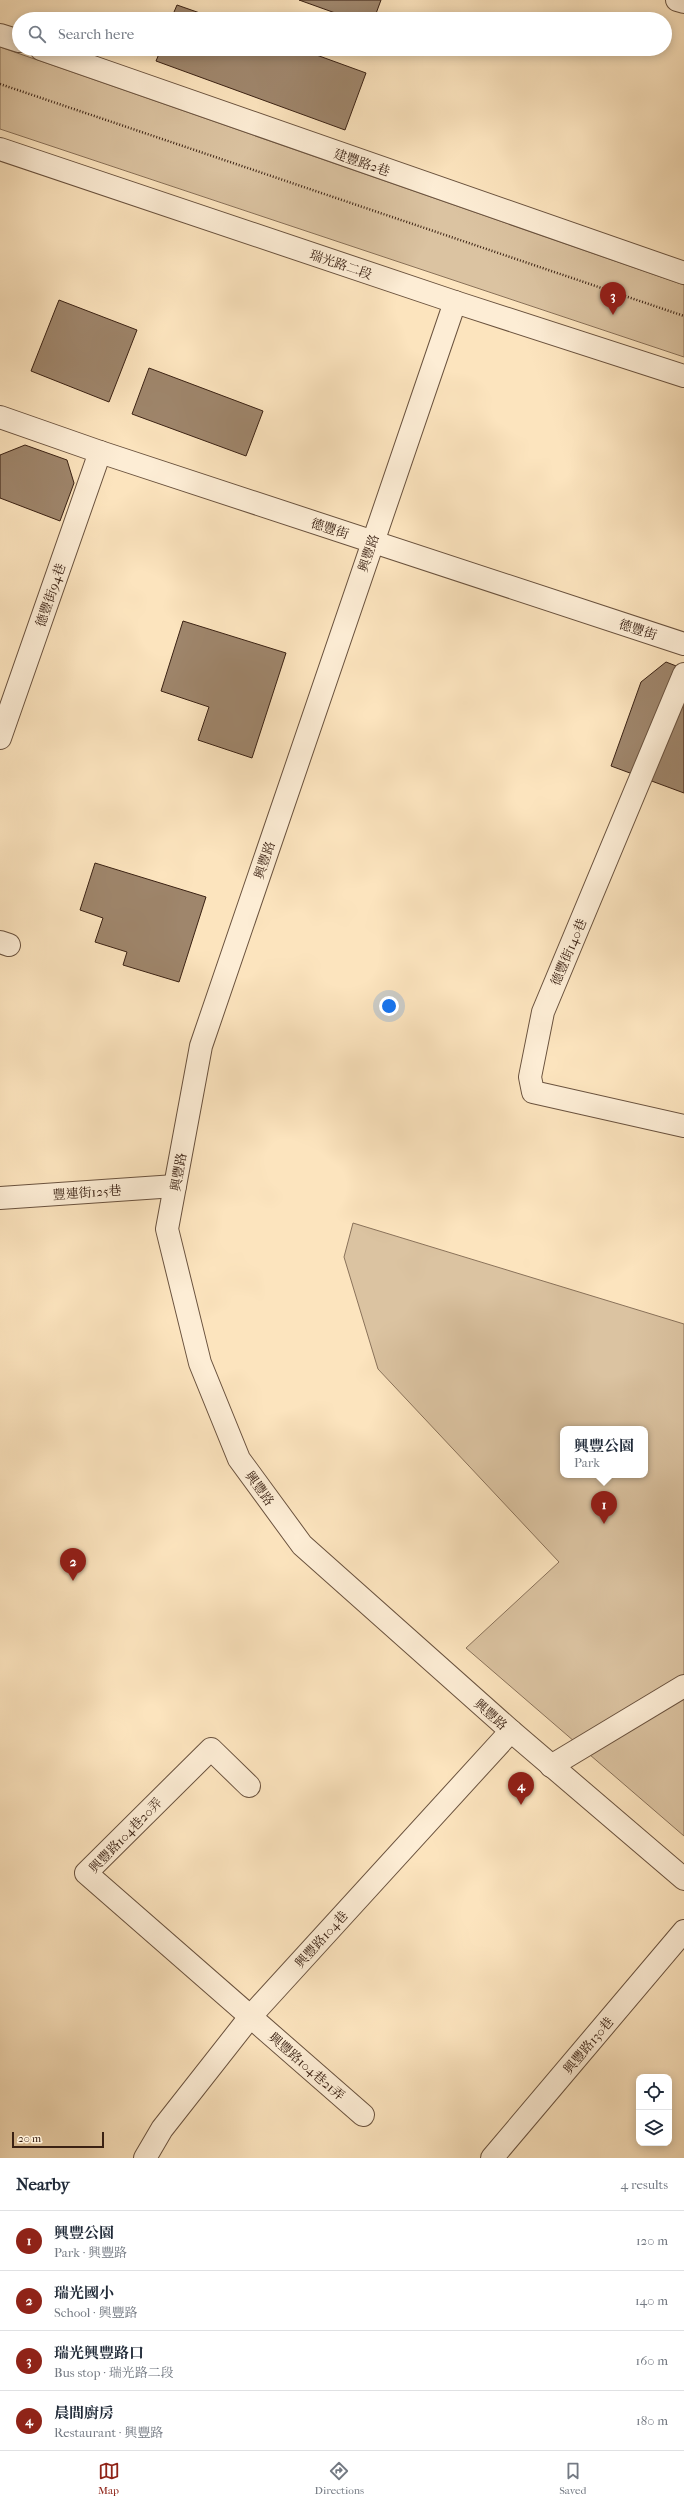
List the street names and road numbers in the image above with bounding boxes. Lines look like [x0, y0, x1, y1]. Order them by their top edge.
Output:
street label: 建豐路2巷 [332, 146, 392, 179]
street label: 瑞光路二段 [308, 247, 374, 282]
street label: 德豐街 [309, 515, 351, 542]
street label: 興豐路 [355, 532, 382, 574]
street label: 德豐街94巷 [33, 561, 68, 629]
street label: 德豐街 [617, 616, 659, 643]
street label: 興豐路 [251, 839, 278, 881]
street label: 德豐街140巷 [548, 916, 589, 988]
street label: 興豐路 [168, 1152, 189, 1193]
street label: 豐連街125巷 [52, 1183, 122, 1202]
street label: 興豐路 [242, 1468, 277, 1508]
street label: 興豐路 [471, 1696, 510, 1733]
street label: 興豐路104巷20弄 [86, 1795, 165, 1876]
street label: 興豐路104巷 [292, 1908, 351, 1971]
street label: 興豐路130巷 [560, 2014, 616, 2077]
street label: 興豐路104巷21弄 [266, 2029, 348, 2103]

